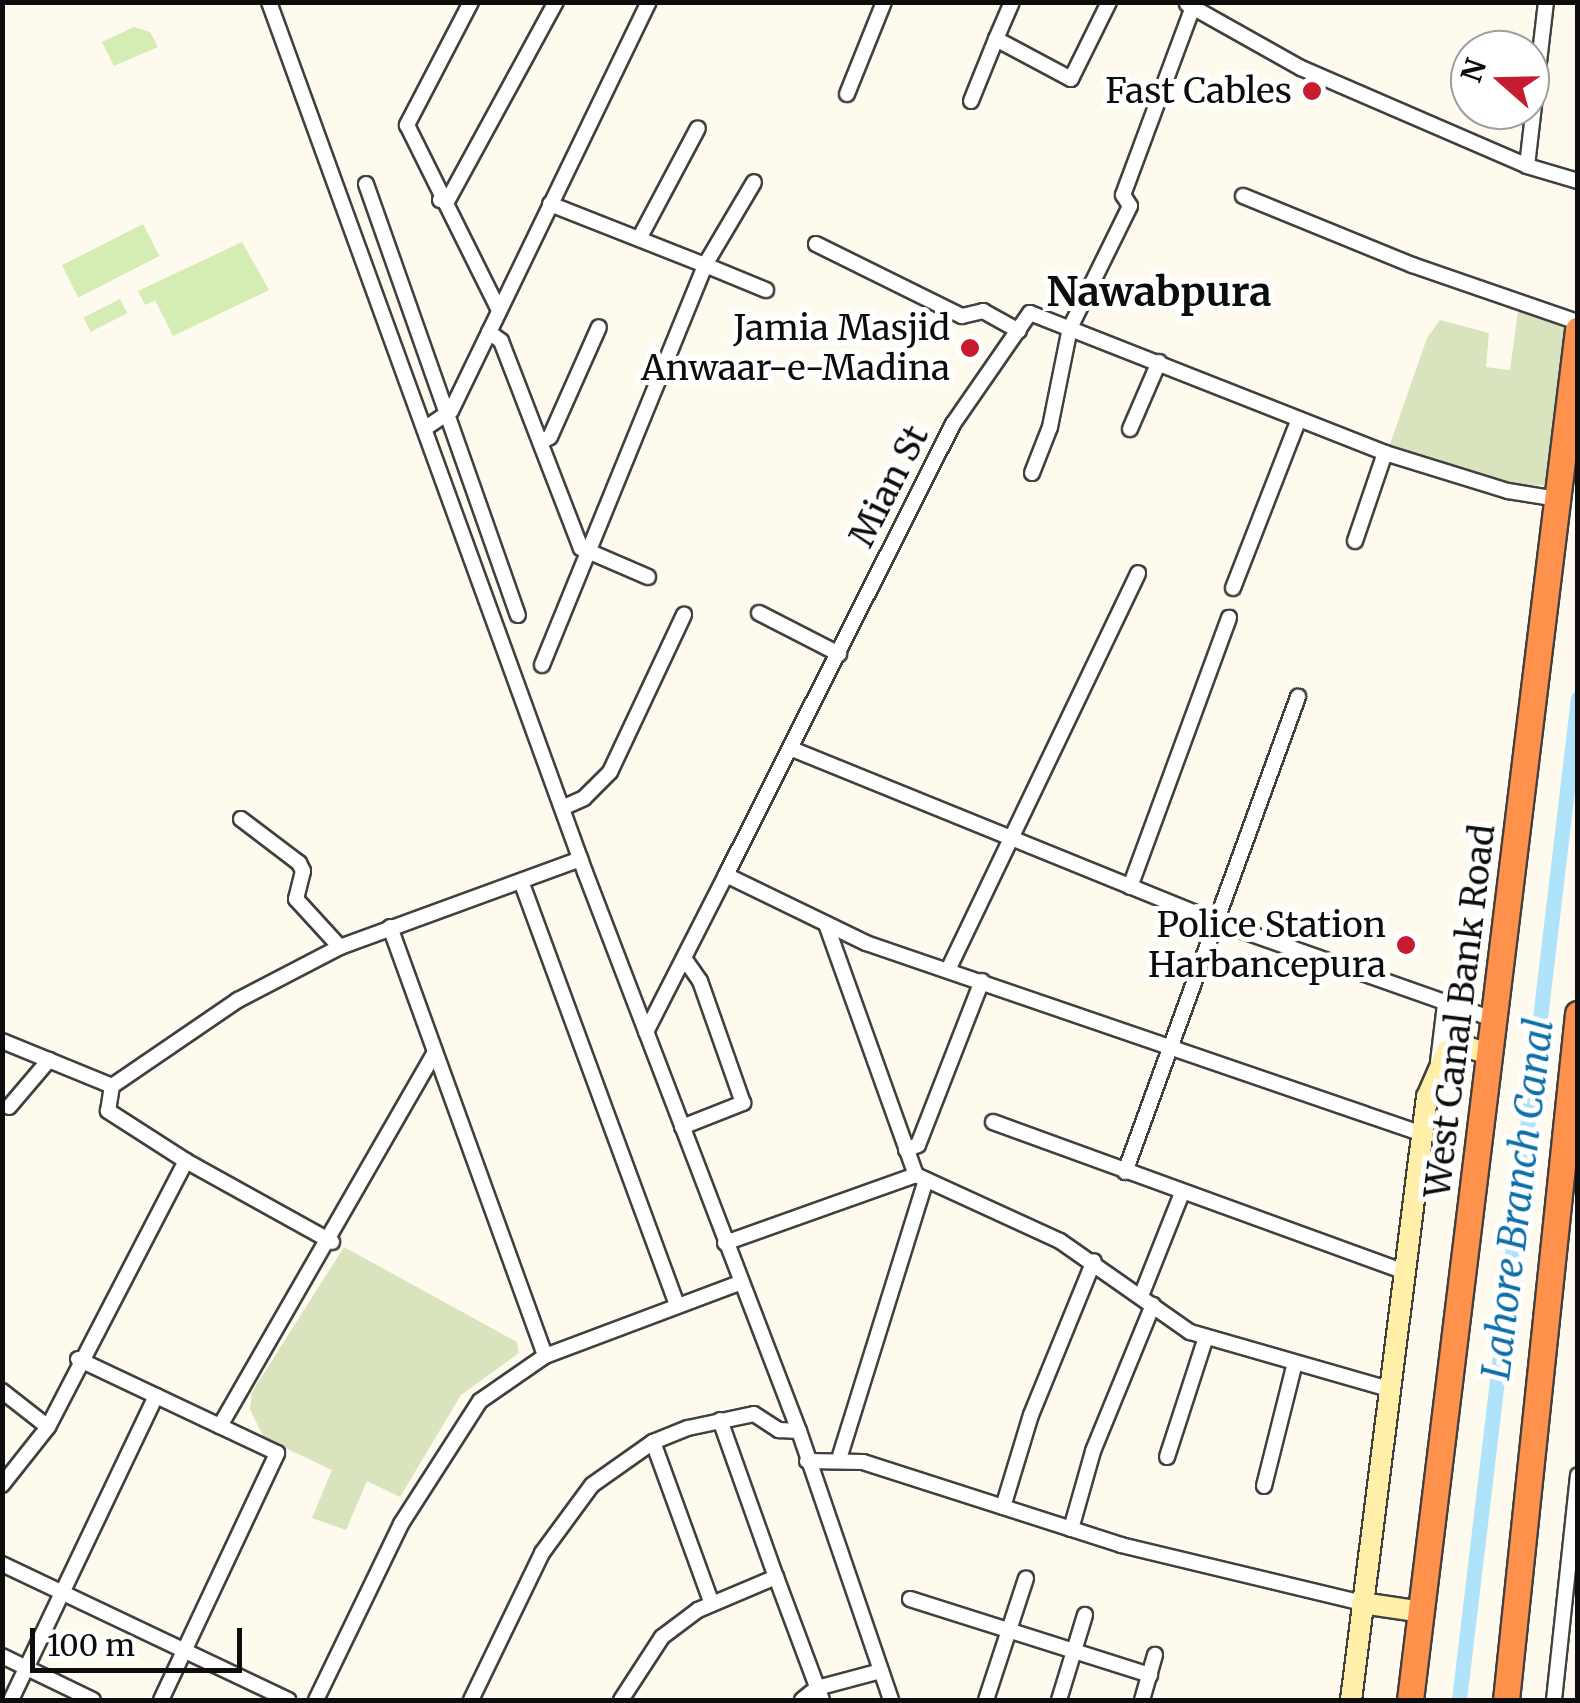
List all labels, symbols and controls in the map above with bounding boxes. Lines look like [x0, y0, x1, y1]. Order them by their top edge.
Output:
north arrow [1450, 30, 1550, 130]
text: N [1453, 54, 1494, 87]
place label: Fast Cables [1105, 70, 1292, 112]
marker: Fast Cables [1301, 80, 1323, 102]
district label: Nawabpura [1046, 268, 1272, 316]
place label: Jamia Masjid Anwaar-e-Madina [641, 307, 950, 389]
marker: Jamia Masjid Anwaar-e-Madina [959, 337, 981, 359]
street label: Mian St [841, 418, 937, 554]
street label: West Canal Bank Road [1416, 822, 1504, 1200]
place label: Police Station Harbancepura [1148, 904, 1386, 986]
marker: Police Station Harbancepura [1395, 934, 1417, 956]
water label: Lahore Branch Canal [1473, 1016, 1563, 1382]
scale bar [35, 1608, 248, 1670]
text: 100 m [47, 1626, 135, 1664]

